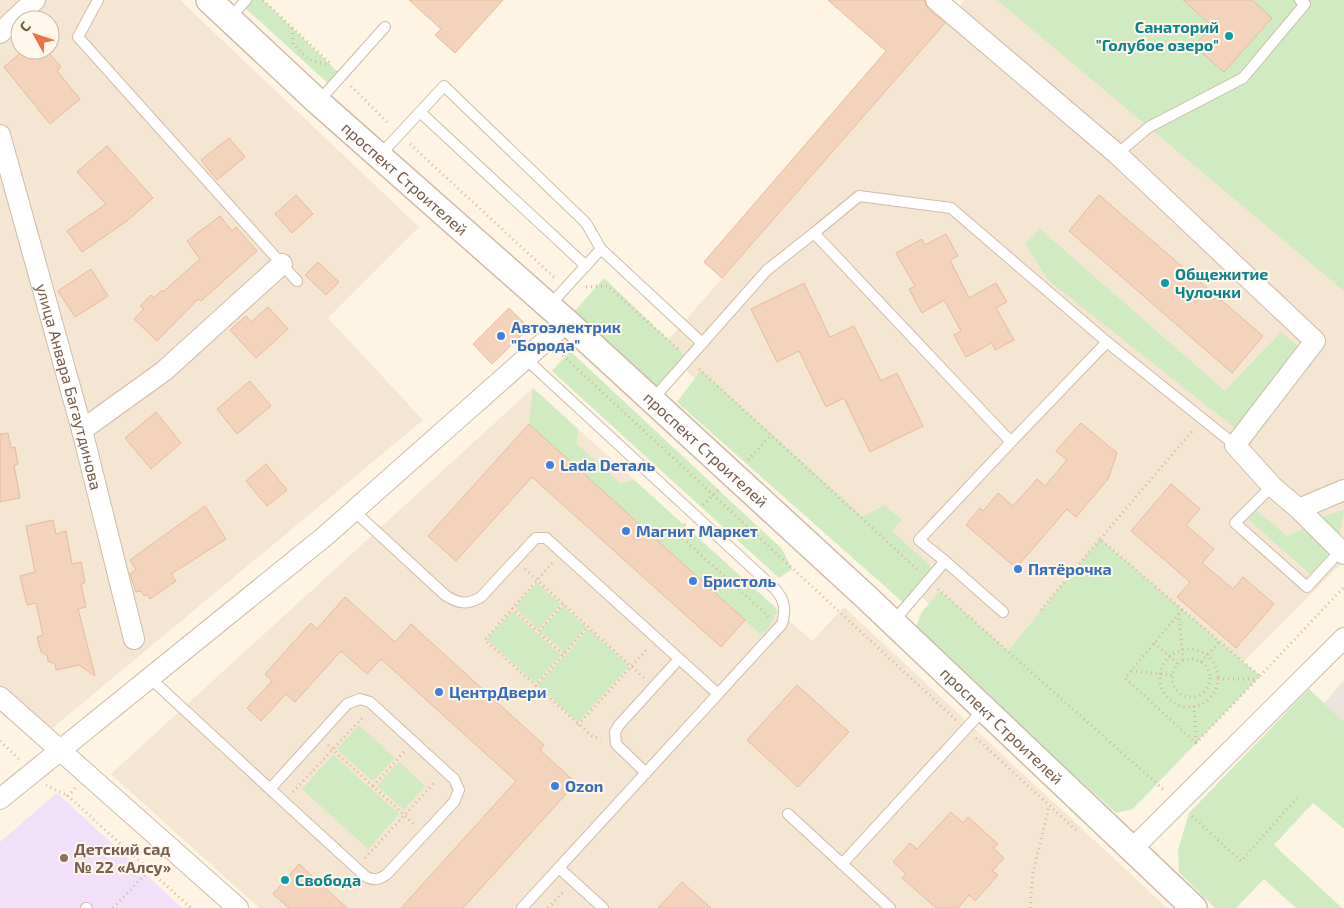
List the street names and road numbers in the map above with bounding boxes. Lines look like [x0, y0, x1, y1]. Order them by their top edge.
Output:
street label: проспект Строителей [338, 118, 472, 239]
street label: улица Анвара Багаутдинова [32, 281, 107, 492]
street label: проспект Строителей [640, 387, 772, 511]
street label: проспект Строителей [937, 663, 1067, 788]

